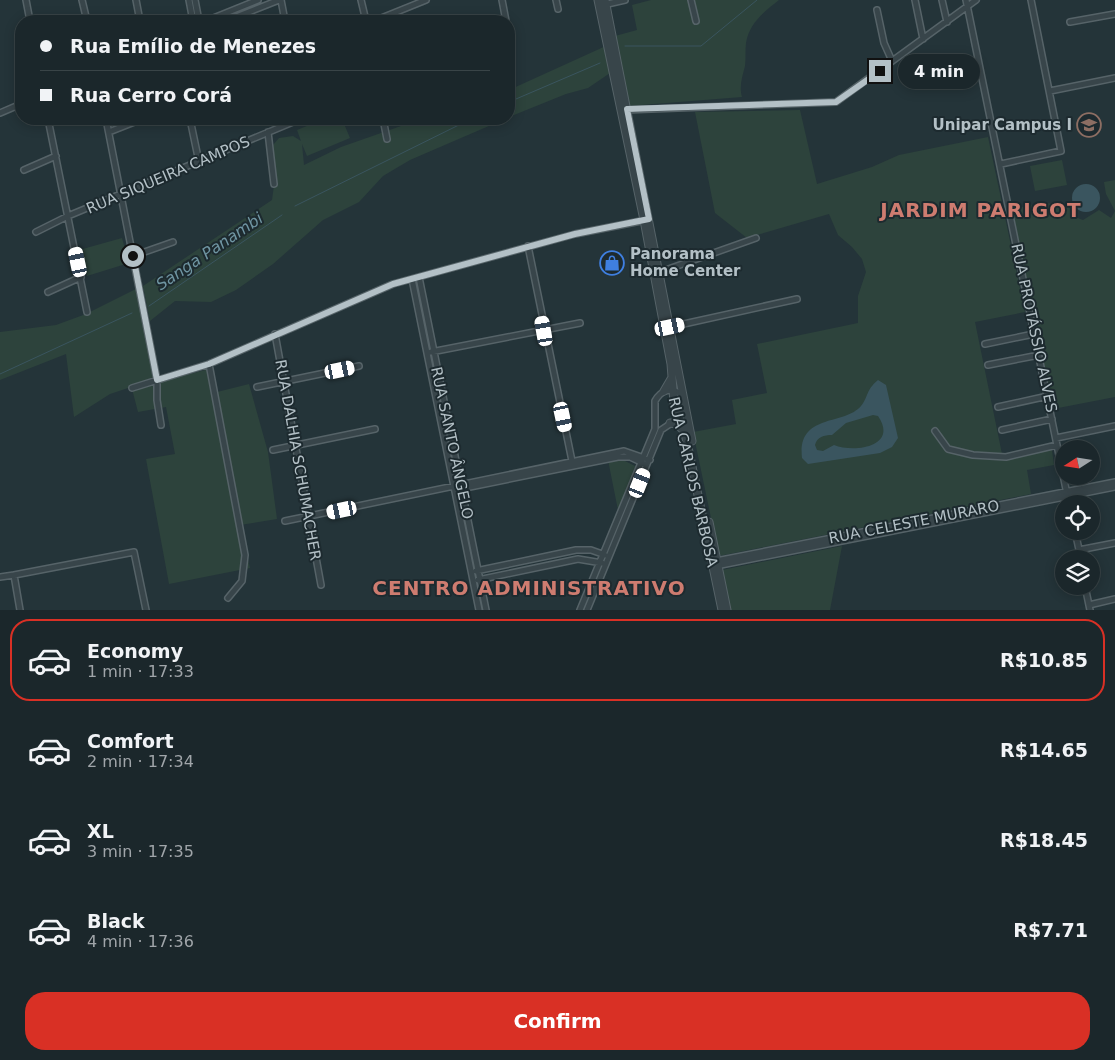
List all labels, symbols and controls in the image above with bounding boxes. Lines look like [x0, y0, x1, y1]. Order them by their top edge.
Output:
text: Rua Emílio de Menezes [70, 35, 316, 57]
callout: 4 min [898, 54, 980, 88]
route end [869, 60, 891, 82]
text: 4 min [914, 62, 964, 81]
text: Rua Cerro Corá [70, 84, 232, 106]
school or university icon: Unipar Campus I [1076, 112, 1102, 138]
place label: Unipar Campus I [933, 116, 1072, 134]
street label: RUA SIQUEIRA CAMPOS [83, 132, 253, 218]
district label: JARDIM PARIGOT [878, 198, 1082, 222]
water label: Sanga Panambi [152, 208, 267, 294]
street label: RUA PROTÁSSIO ALVES [1007, 242, 1062, 414]
route start [122, 245, 144, 267]
place label: Panorama Home Center [630, 245, 741, 280]
car [67, 246, 88, 278]
shop icon: Panorama Home Center [599, 250, 625, 276]
car [534, 315, 553, 347]
car [653, 317, 686, 337]
street label: RUA DALHIA SCHUMACHER [271, 358, 325, 562]
car [323, 360, 356, 380]
street label: RUA SANTO ÂNGELO [427, 365, 478, 521]
street label: RUA CARLOS BARBOSA [665, 395, 722, 570]
car [552, 401, 573, 433]
north arrow [1055, 440, 1100, 485]
map controls [1055, 440, 1100, 595]
car [627, 466, 652, 500]
button: locate [1055, 495, 1100, 540]
street label: RUA CELESTE MURARO [827, 497, 1001, 547]
car [325, 500, 358, 520]
button: layers [1055, 550, 1100, 595]
district label: CENTRO ADMINISTRATIVO [372, 576, 686, 600]
icon: car [27, 638, 72, 683]
text: Economy [87, 640, 183, 662]
text: R$10.85 [1000, 649, 1088, 671]
text: 1 min · 17:33 [87, 662, 194, 681]
icon: car [27, 728, 72, 773]
text: Comfort [87, 730, 174, 752]
text: R$14.65 [1000, 739, 1088, 761]
text: 2 min · 17:34 [87, 752, 194, 771]
icon: car [27, 818, 72, 863]
text: XL [87, 820, 114, 842]
text: R$18.45 [1000, 829, 1088, 851]
text: 3 min · 17:35 [87, 842, 194, 861]
icon: car [27, 908, 72, 953]
text: Black [87, 910, 145, 932]
text: R$7.71 [1013, 919, 1088, 941]
text: 4 min · 17:36 [87, 932, 194, 951]
button: Confirm [25, 992, 1090, 1050]

